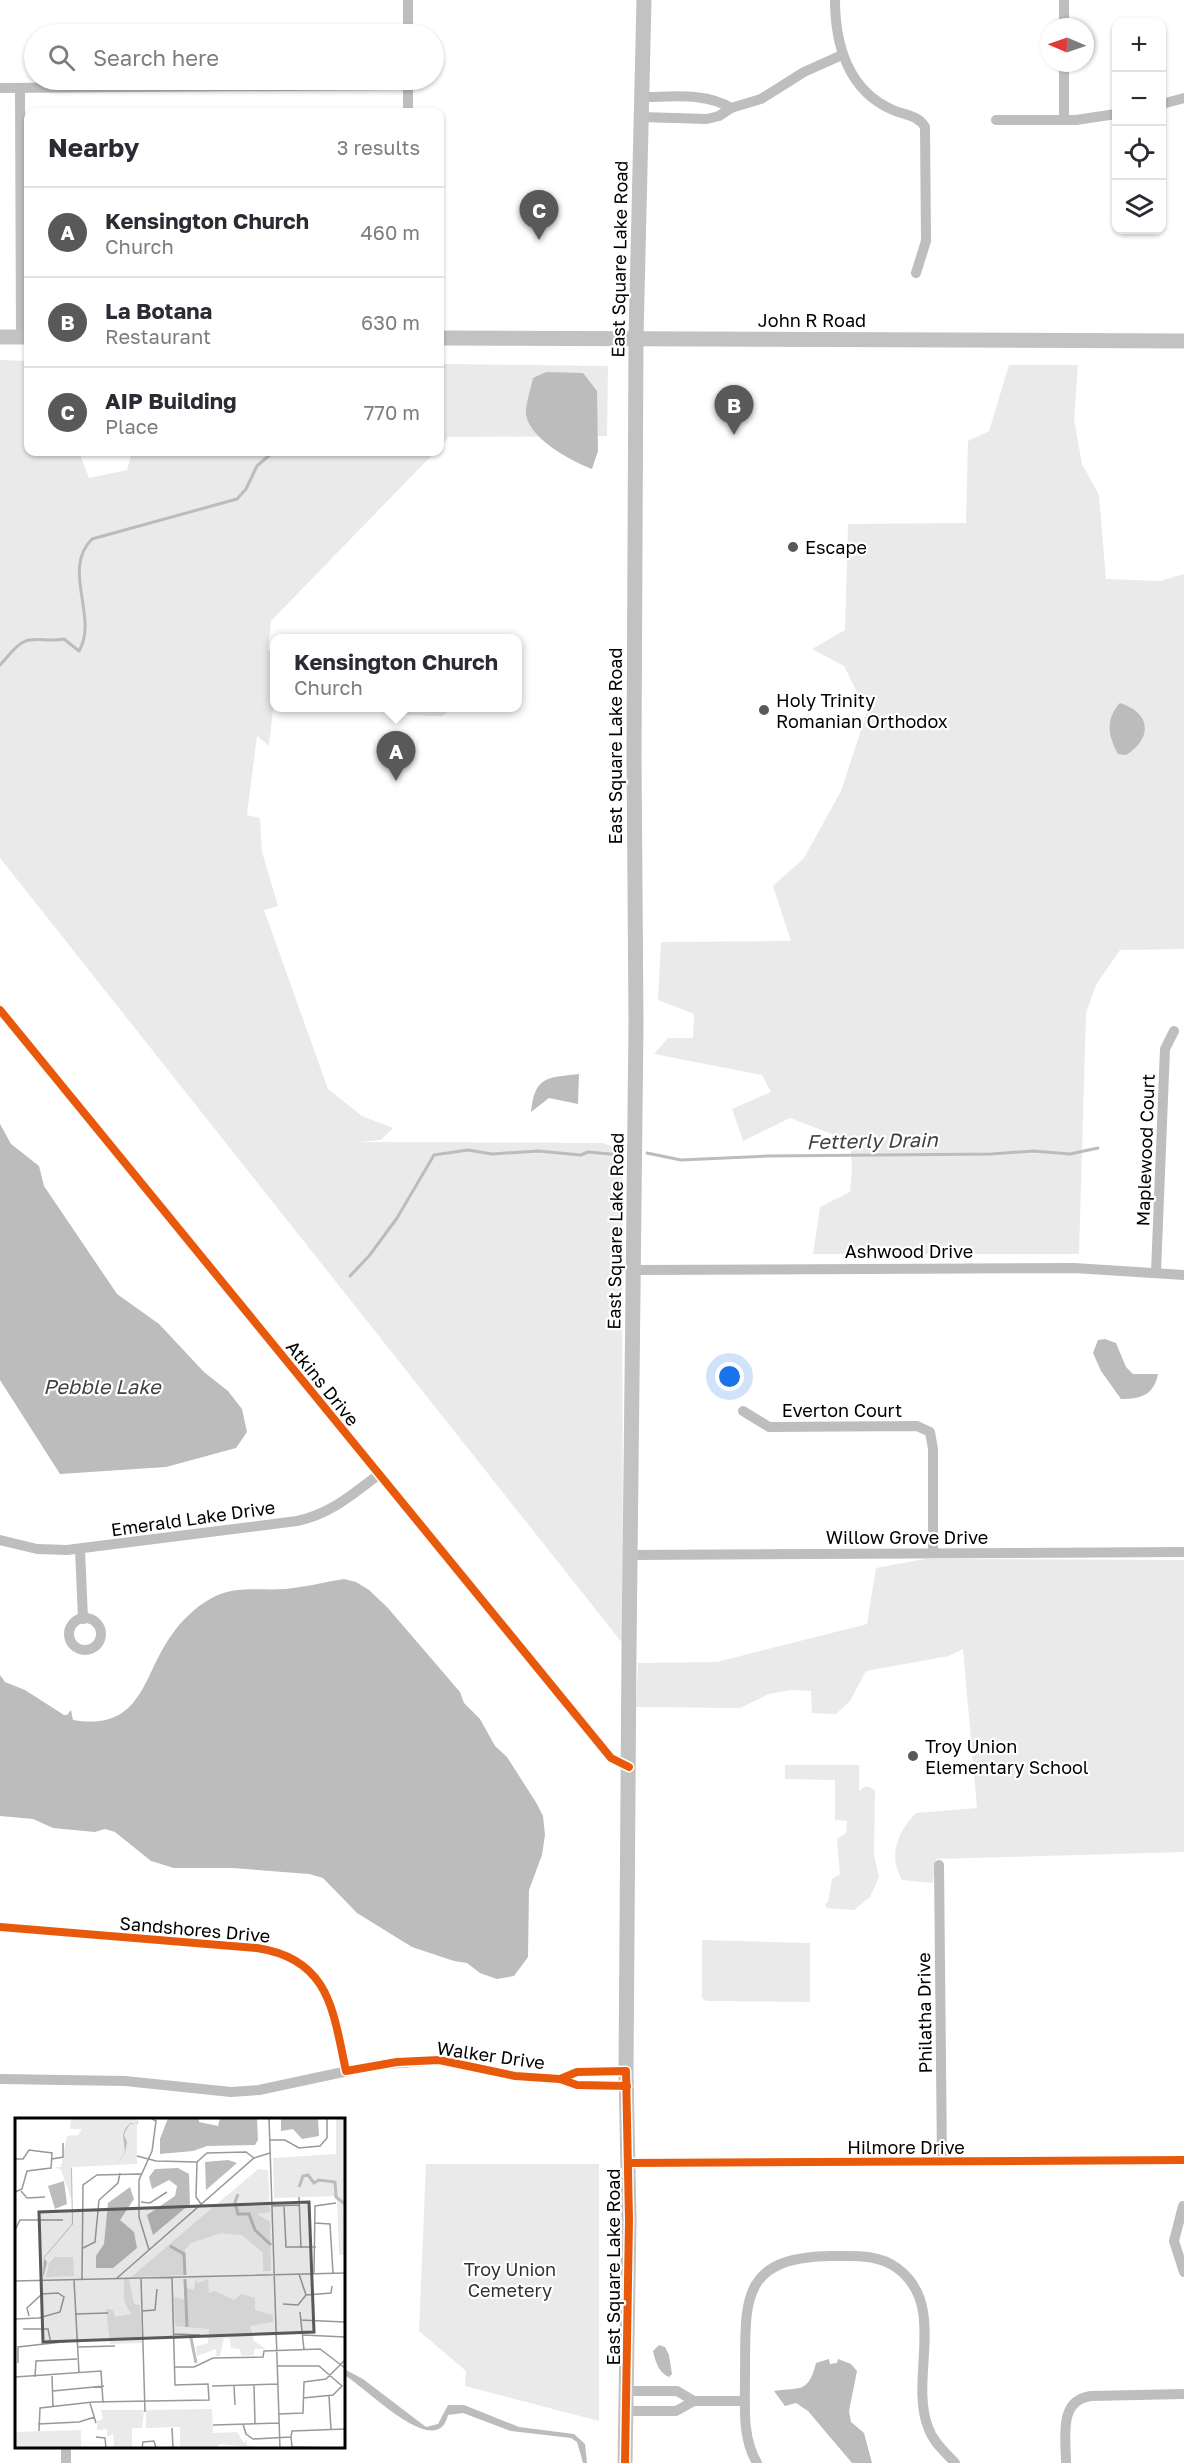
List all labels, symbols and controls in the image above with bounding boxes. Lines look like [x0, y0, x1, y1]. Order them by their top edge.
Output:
north arrow [1040, 18, 1094, 72]
map controls [1112, 18, 1166, 234]
button: + [1112, 18, 1166, 72]
search box [24, 24, 444, 90]
icon: search [45, 41, 78, 74]
text: Search here [93, 44, 219, 71]
button: − [1112, 72, 1166, 126]
button: locate [1112, 126, 1166, 180]
text: Nearby [48, 132, 139, 163]
text: 3 results [337, 135, 420, 159]
street label: East Square Lake Road [606, 160, 632, 358]
button: layers [1112, 180, 1166, 234]
pin: C [520, 190, 558, 240]
text: Kensington Church [105, 207, 309, 234]
text: A [60, 220, 75, 244]
text: 460 m [361, 220, 420, 244]
text: Church [105, 234, 174, 258]
text: La Botana [105, 297, 212, 324]
street label: John R Road [758, 309, 866, 331]
text: B [60, 310, 75, 334]
text: 630 m [361, 310, 420, 334]
text: Restaurant [105, 324, 211, 348]
pin: B [714, 386, 754, 435]
text: AIP Building [105, 387, 237, 414]
text: C [60, 400, 75, 424]
text: 770 m [364, 400, 420, 424]
text: Place [105, 414, 158, 438]
place label: Escape [805, 536, 867, 558]
marker: Escape [786, 540, 800, 554]
popup [270, 634, 522, 712]
street label: East Square Lake Road [604, 647, 626, 845]
text: Kensington Church [294, 648, 498, 675]
text: Church [294, 675, 363, 699]
place label: Holy Trinity Romanian Orthodox [776, 689, 948, 732]
marker: Holy Trinity Romanian Orthodox [757, 703, 771, 717]
pin: A [376, 732, 416, 781]
street label: Maplewood Court [1131, 1073, 1159, 1227]
water label: Fetterly Drain [806, 1127, 939, 1154]
street label: East Square Lake Road [602, 1132, 628, 1330]
street label: Ashwood Drive [845, 1240, 973, 1262]
street label: Atkins Drive [282, 1336, 364, 1430]
your location [715, 1362, 744, 1391]
water label: Pebble Lake [43, 1374, 162, 1398]
street label: Everton Court [782, 1399, 902, 1421]
street label: Emerald Lake Drive [110, 1496, 276, 1540]
street label: Willow Grove Drive [826, 1526, 988, 1548]
place label: Troy Union Elementary School [925, 1735, 1089, 1778]
marker: Troy Union Elementary School [906, 1749, 920, 1763]
street label: Sandshores Drive [119, 1911, 271, 1947]
street label: Philatha Drive [912, 1952, 936, 2074]
street label: Walker Drive [436, 2037, 546, 2073]
inset map [15, 2118, 345, 2448]
street label: Hilmore Drive [847, 2136, 965, 2158]
street label: East Square Lake Road [602, 2168, 624, 2366]
park label: Troy Union Cemetery [464, 2258, 556, 2301]

